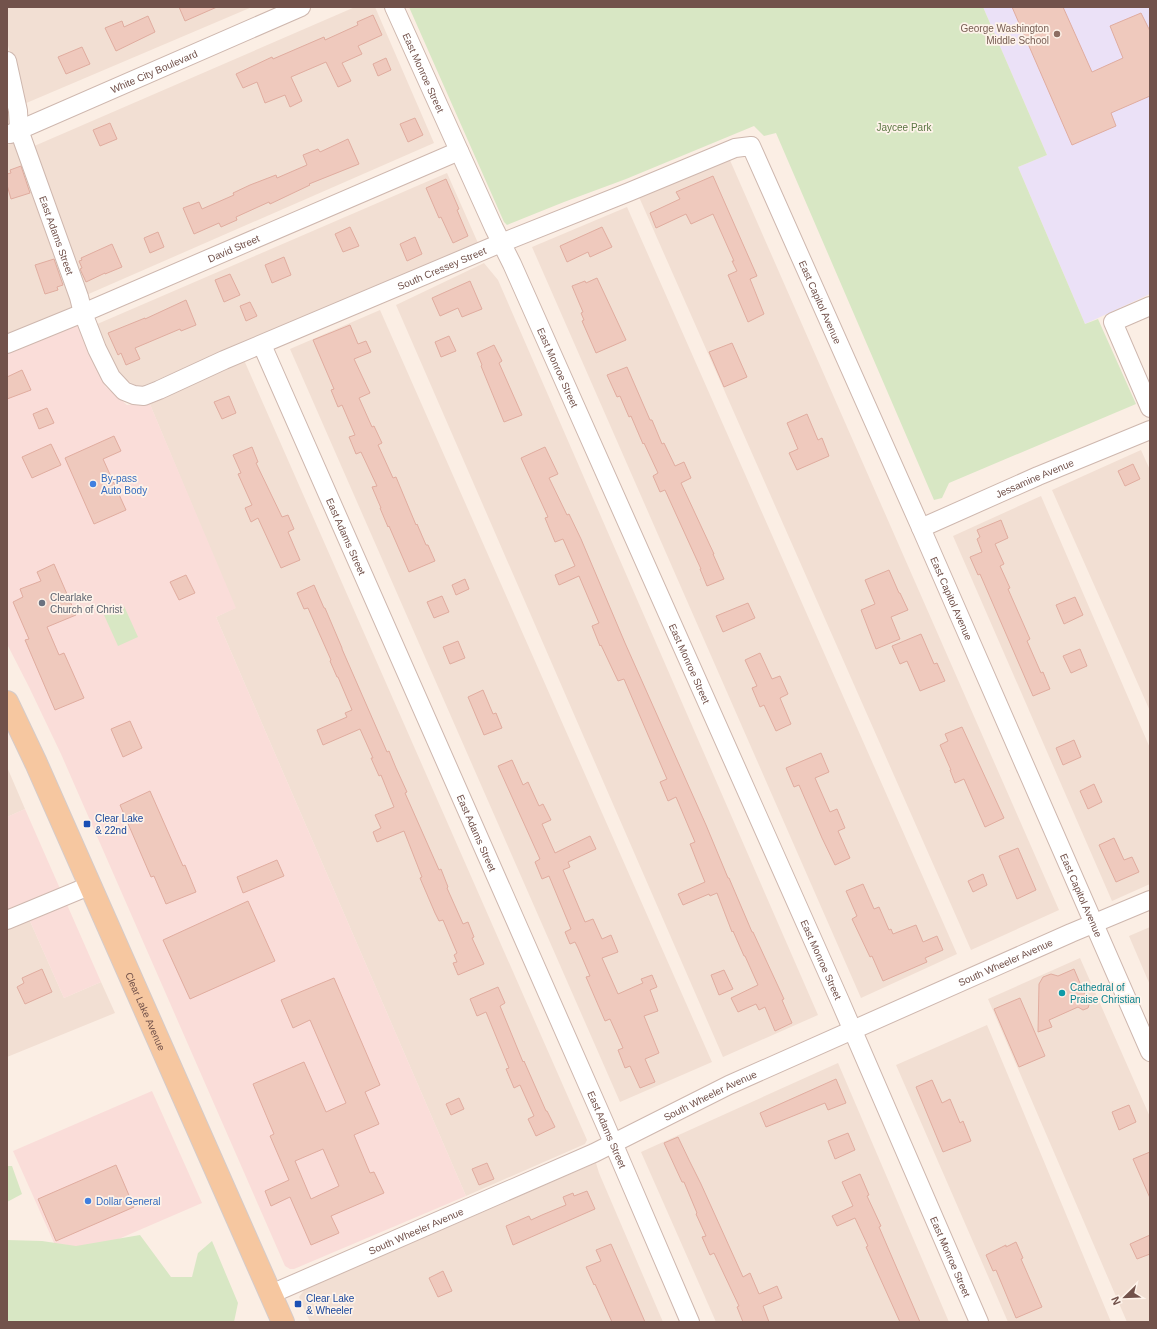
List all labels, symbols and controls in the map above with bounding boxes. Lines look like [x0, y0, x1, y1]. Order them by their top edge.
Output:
place label: George Washington Middle School [960, 23, 1049, 46]
marker: George Washington Middle School [1052, 29, 1062, 39]
street label: East Monroe Street [400, 31, 446, 115]
street label: White City Boulevard [109, 48, 199, 95]
park label: Jaycee Park [876, 122, 933, 133]
street label: East Adams Street [37, 195, 76, 276]
street label: David Street [206, 233, 261, 265]
street label: South Cressey Street [396, 245, 488, 292]
street label: East Capitol Avenue [797, 259, 844, 346]
street label: East Monroe Street [535, 326, 580, 409]
street label: Jessamine Avenue [994, 457, 1076, 500]
place label: By-pass Auto Body [101, 473, 147, 496]
marker: By-pass Auto Body [88, 479, 98, 489]
street label: East Adams Street [324, 496, 368, 577]
street label: East Capitol Avenue [928, 555, 974, 642]
place label: Clearlake Church of Christ [50, 592, 122, 615]
marker: Clearlake Church of Christ [37, 598, 47, 608]
street label: East Monroe Street [667, 622, 712, 705]
street label: East Adams Street [455, 793, 498, 873]
place label: Clear Lake & 22nd [95, 813, 144, 836]
marker: Clear Lake & 22nd [82, 819, 92, 829]
street label: East Capitol Avenue [1058, 852, 1104, 939]
street label: East Monroe Street [798, 918, 844, 1001]
street label: South Wheeler Avenue [957, 937, 1055, 988]
street label: Clear Lake Avenue [123, 971, 168, 1053]
place label: Cathedral of Praise Christian [1070, 982, 1141, 1005]
marker: Cathedral of Praise Christian [1057, 988, 1067, 998]
street label: South Wheeler Avenue [662, 1068, 759, 1123]
street label: East Adams Street [585, 1089, 628, 1170]
marker: Dollar General [83, 1196, 93, 1206]
place label: Dollar General [96, 1196, 160, 1207]
street label: South Wheeler Avenue [367, 1206, 465, 1257]
street label: East Monroe Street [928, 1215, 972, 1299]
north arrow [1105, 1277, 1145, 1317]
place label: Clear Lake & Wheeler [306, 1293, 355, 1316]
text: N [1109, 1295, 1123, 1307]
marker: Clear Lake & Wheeler [293, 1299, 303, 1309]

